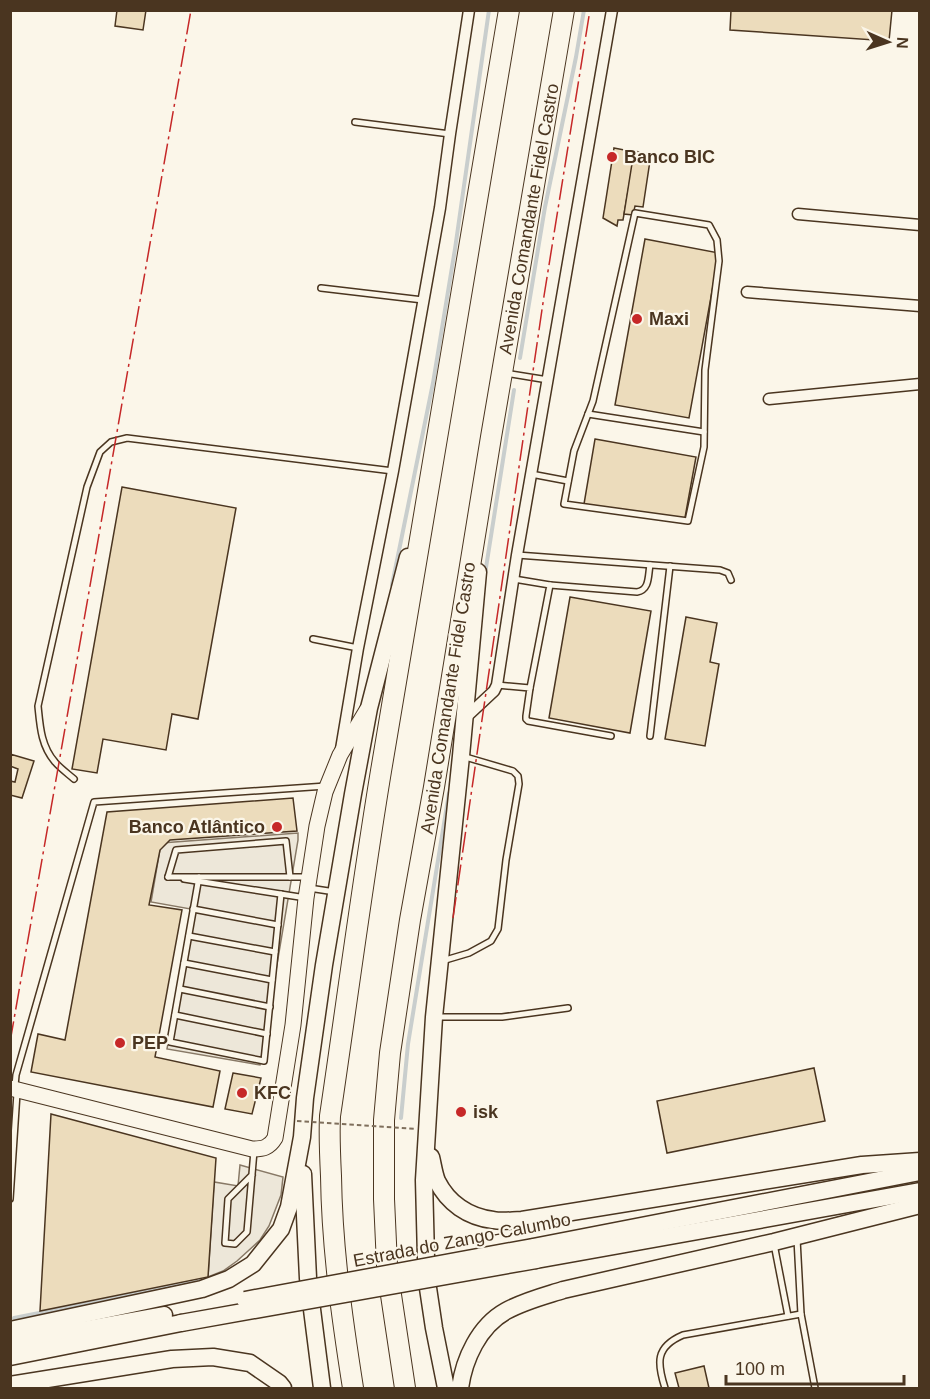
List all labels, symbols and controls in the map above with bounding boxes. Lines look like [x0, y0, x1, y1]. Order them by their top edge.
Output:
north arrow [858, 12, 918, 72]
text: N [894, 37, 911, 49]
street label: Avenida Comandante Fidel Castro [495, 82, 563, 356]
place label: Banco BIC [624, 147, 715, 167]
marker: Banco BIC [605, 150, 619, 164]
place label: Maxi [649, 309, 689, 329]
marker: Maxi [630, 312, 644, 326]
street label: Avenida Comandante Fidel Castro [417, 561, 479, 835]
place label: Banco Atlântico [129, 817, 265, 837]
marker: Banco Atlântico [270, 820, 284, 834]
place label: PEP [132, 1033, 168, 1053]
marker: PEP [113, 1036, 127, 1050]
place label: KFC [254, 1083, 291, 1103]
marker: KFC [235, 1086, 249, 1100]
place label: isk [473, 1102, 499, 1122]
marker: isk [454, 1105, 468, 1119]
street label: Estrada do Zango-Calumbo [352, 1209, 572, 1271]
scale bar [726, 1348, 904, 1386]
text: 100 m [735, 1359, 785, 1379]

